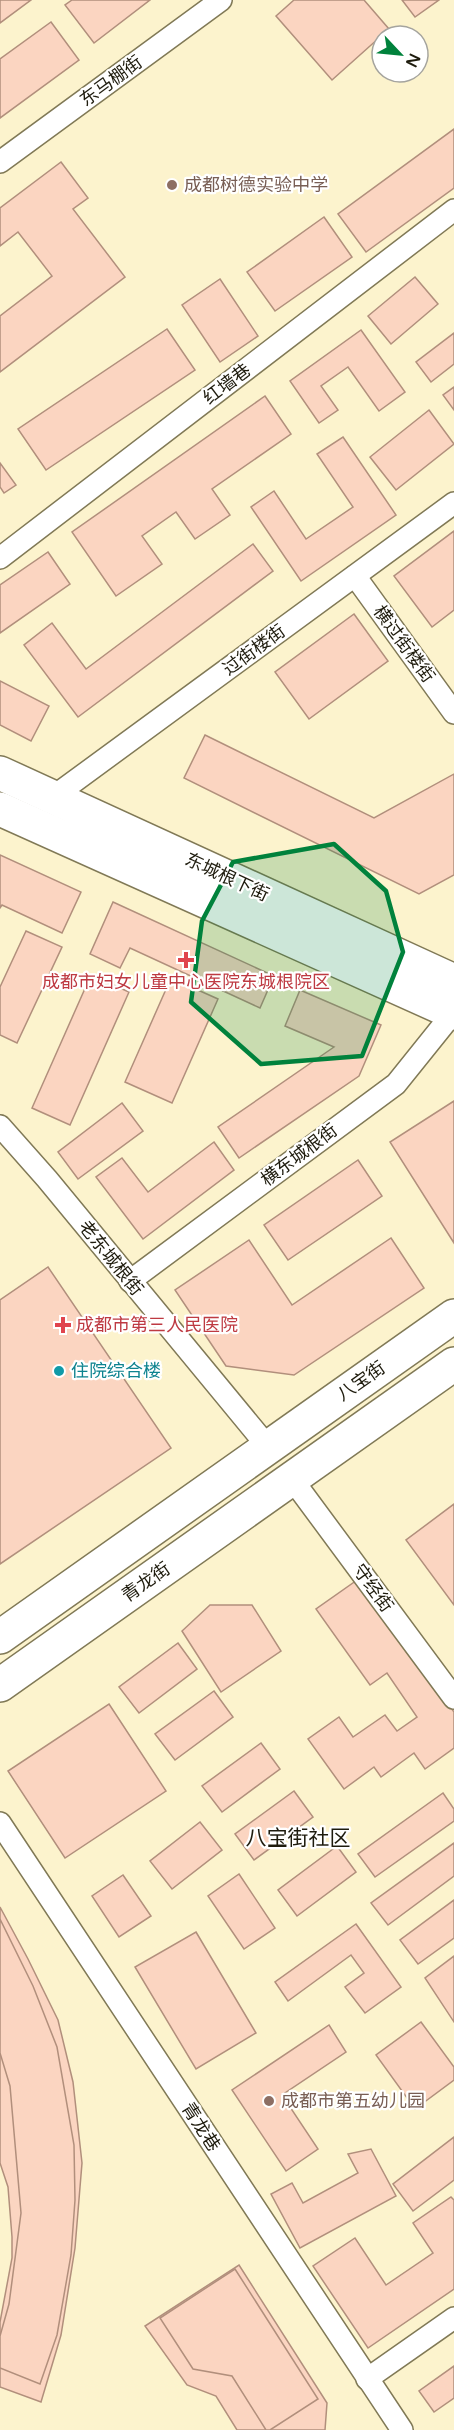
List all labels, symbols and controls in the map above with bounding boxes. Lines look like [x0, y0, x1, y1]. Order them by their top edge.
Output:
north arrow [370, 24, 430, 84]
text: N [401, 50, 424, 70]
street label: 东马棚街 [75, 51, 147, 111]
place label: 成都树德实验中学 [184, 174, 328, 196]
marker: 成都树德实验中学 [165, 178, 179, 192]
street label: 红墙巷 [199, 359, 255, 409]
street label: 横过街楼街 [369, 601, 439, 687]
street label: 过街楼街 [218, 620, 290, 680]
street label: 东城根下街 [182, 848, 272, 906]
marker: 成都市妇女儿童中心医院东城根院区 [177, 951, 195, 969]
place label: 成都市妇女儿童中心医院东城根院区 [42, 971, 330, 993]
street label: 横东城根街 [256, 1119, 342, 1191]
street label: 老东城根街 [74, 1216, 148, 1300]
place label: 成都市第三人民医院 [76, 1314, 238, 1336]
marker: 成都市第三人民医院 [54, 1316, 72, 1334]
street label: 八宝街 [333, 1357, 389, 1405]
place label: 住院综合楼 [71, 1360, 161, 1382]
marker: 住院综合楼 [52, 1364, 66, 1378]
street label: 青龙街 [118, 1558, 174, 1606]
street label: 守经街 [348, 1560, 398, 1616]
district label: 八宝街社区 [246, 1826, 351, 1851]
place label: 成都市第五幼儿园 [281, 2090, 425, 2112]
marker: 成都市第五幼儿园 [262, 2094, 276, 2108]
street label: 青龙巷 [177, 2098, 225, 2156]

